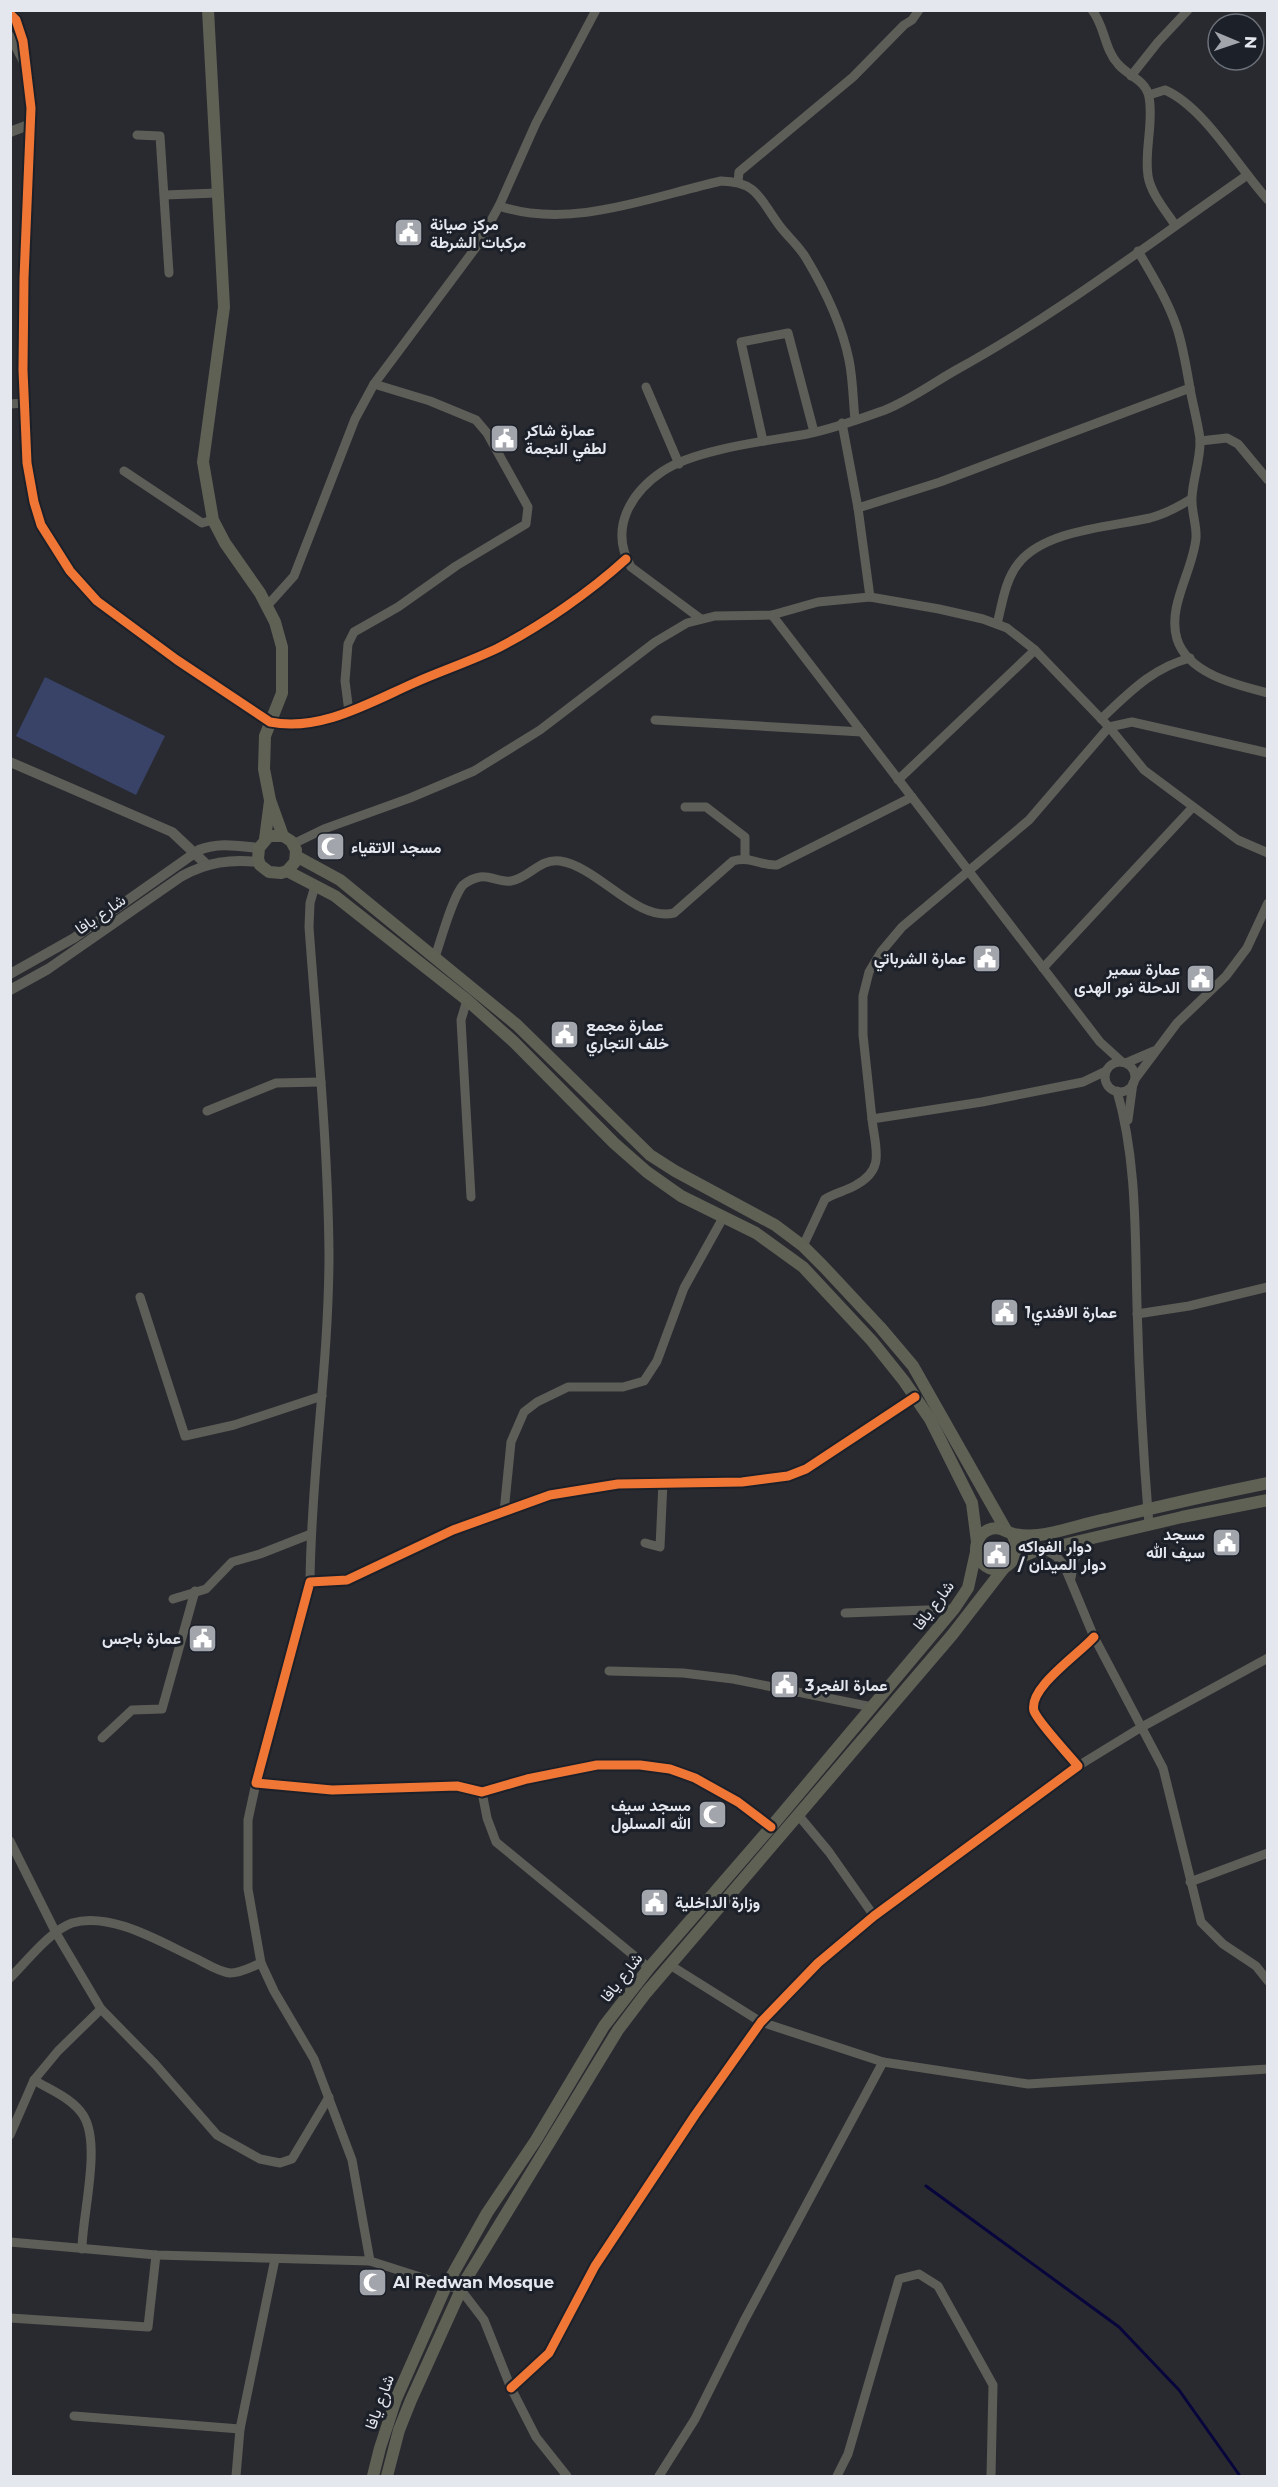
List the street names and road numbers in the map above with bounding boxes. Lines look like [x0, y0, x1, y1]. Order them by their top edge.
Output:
street label: شارع يافا [71, 890, 130, 940]
street label: شارع يافا [909, 1577, 960, 1635]
street label: شارع يافا [596, 1949, 648, 2007]
street label: شارع يافا [361, 2372, 400, 2433]

